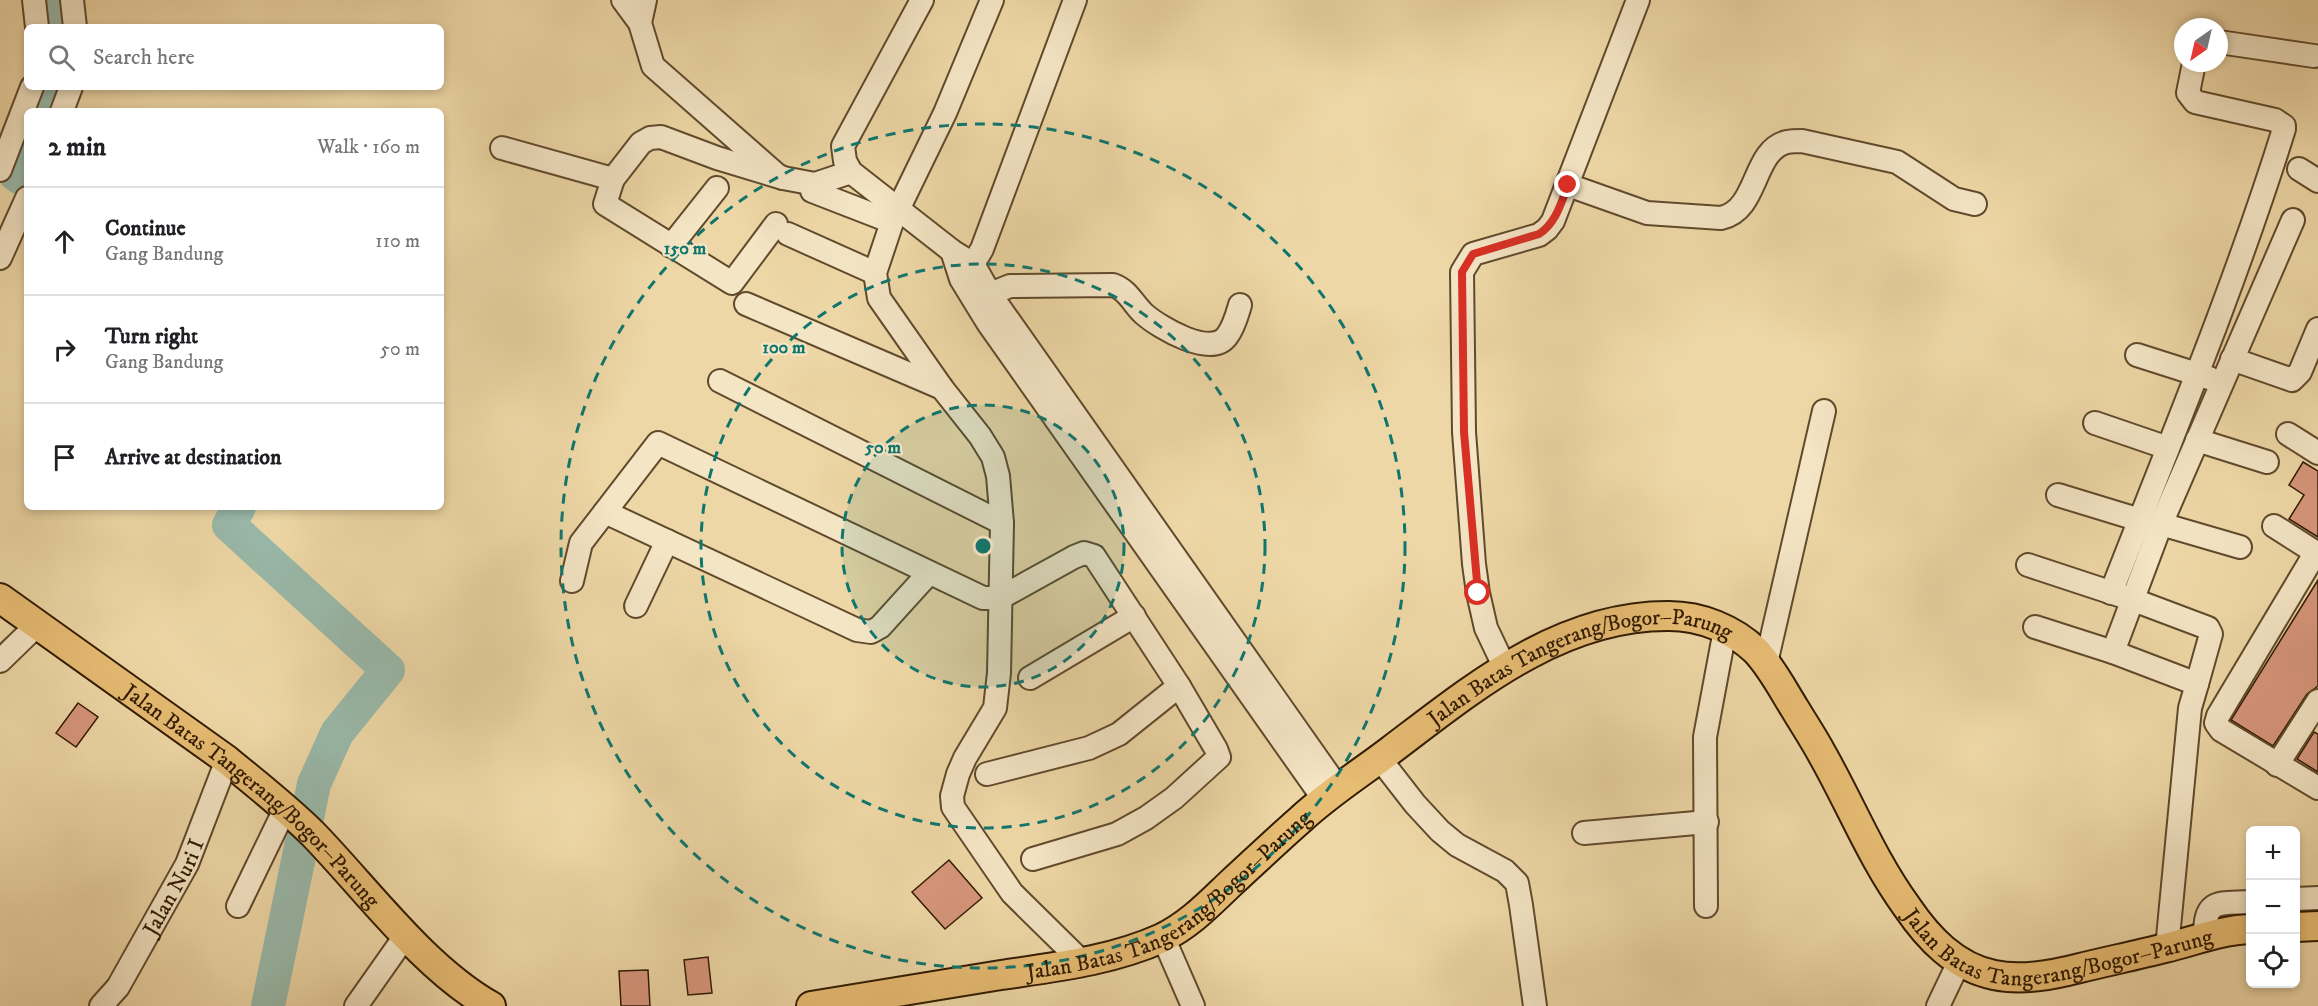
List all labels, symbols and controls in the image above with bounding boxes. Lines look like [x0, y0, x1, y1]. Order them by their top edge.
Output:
north arrow [2174, 18, 2228, 72]
search box [24, 24, 444, 90]
icon: search [45, 41, 78, 74]
text: Search here [93, 44, 195, 71]
text: 2 min [48, 131, 106, 164]
text: Walk · 160 m [317, 135, 420, 160]
route end [1554, 171, 1580, 197]
text: Continue [105, 215, 186, 242]
icon: ahead [48, 225, 81, 258]
text: 110 m [375, 229, 420, 254]
text: 150 m [664, 238, 707, 260]
text: Gang Bandung [105, 242, 223, 267]
text: Turn right [105, 323, 198, 350]
icon: right [48, 333, 81, 366]
text: 50 m [380, 337, 420, 362]
text: 100 m [762, 337, 806, 359]
text: Gang Bandung [105, 350, 223, 375]
text: 50 m [864, 437, 901, 459]
icon: arrive [48, 441, 81, 474]
text: Arrive at destination [105, 444, 282, 471]
centre of rings [973, 536, 993, 556]
route start [1464, 579, 1490, 605]
street label: Jalan Batas Tangerang/Bogor–Parung [1421, 604, 1738, 734]
street label: Jalan Batas Tangerang/Bogor–Parung [116, 677, 385, 914]
street label: Jalan Batas Tangerang/Bogor–Parung [1023, 804, 1317, 986]
map controls [2246, 826, 2300, 988]
button: + [2246, 826, 2300, 880]
street label: Jalan Nuri I [137, 835, 210, 942]
button: − [2246, 880, 2300, 934]
street label: Jalan Batas Tangerang/Bogor–Parung [1896, 902, 2216, 993]
button: locate [2246, 934, 2300, 988]

